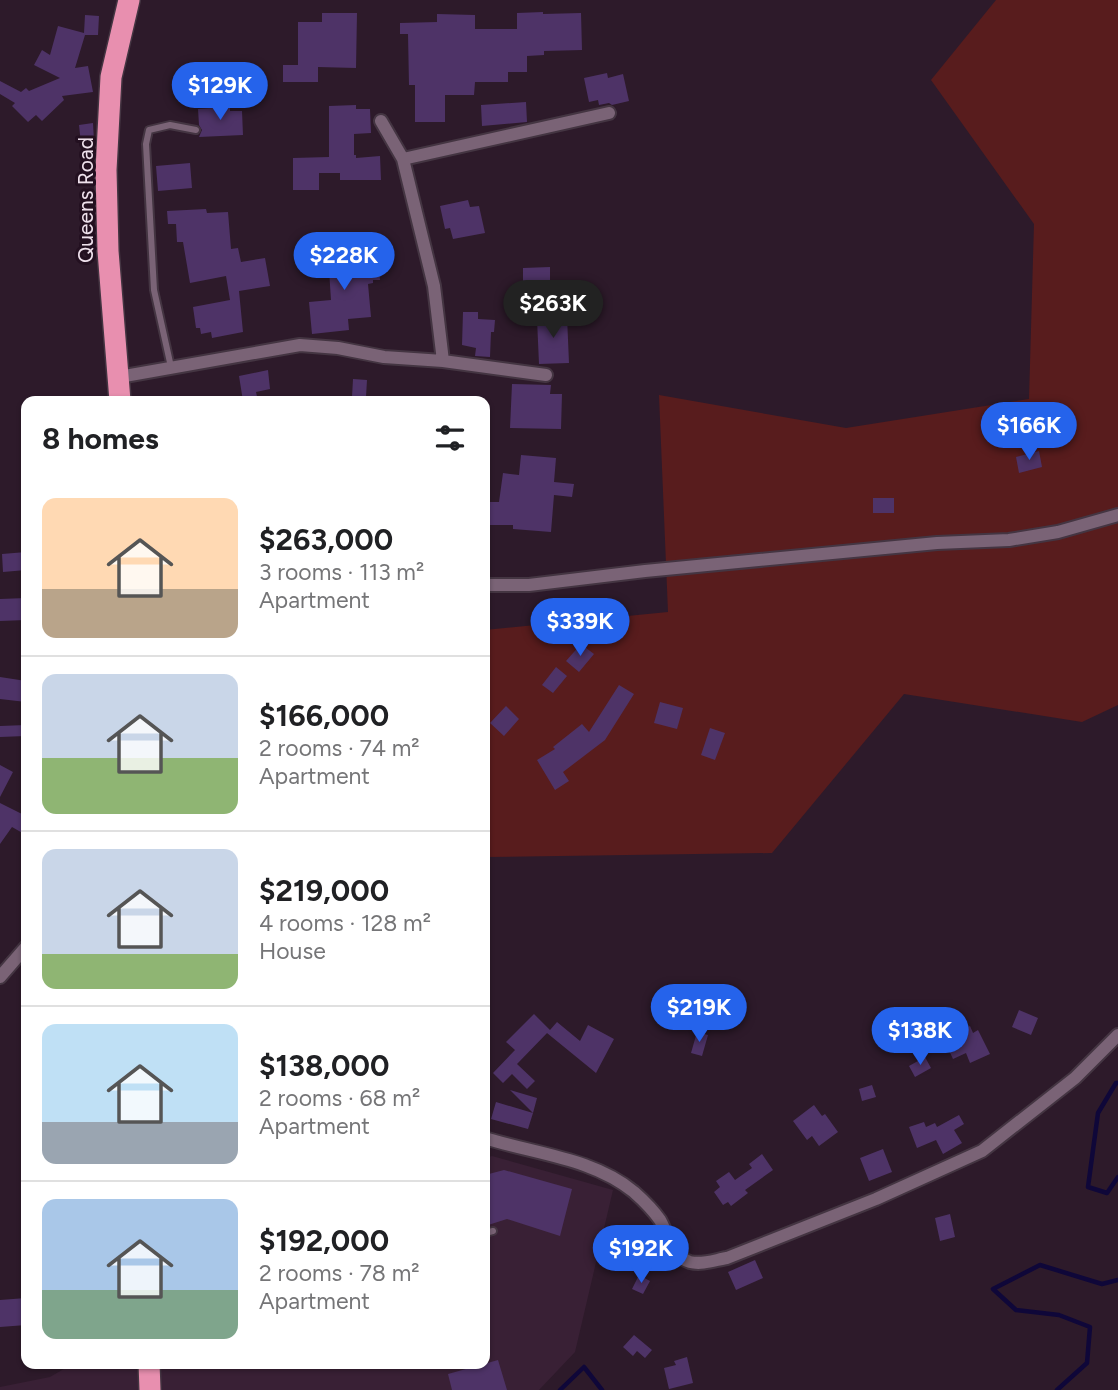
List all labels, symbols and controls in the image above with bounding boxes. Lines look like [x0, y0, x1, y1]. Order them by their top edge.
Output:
pin: $129K [171, 62, 269, 122]
text: $129K [188, 71, 252, 99]
street label: Queens Road [73, 137, 98, 263]
pin: $228K [295, 232, 393, 292]
text: $228K [310, 241, 378, 269]
pin: $263K [504, 280, 602, 340]
text: $263K [519, 289, 587, 317]
pin: $166K [980, 402, 1078, 462]
text: $166K [997, 411, 1061, 439]
icon: filters [431, 419, 469, 457]
text: 8 homes [42, 420, 159, 457]
text: $263,000 [259, 521, 393, 558]
icon: home [98, 526, 182, 610]
text: 3 rooms · 113 m² [259, 558, 424, 586]
text: Apartment [259, 586, 370, 614]
pin: $339K [531, 598, 629, 658]
text: $339K [547, 607, 613, 635]
text: $166,000 [259, 697, 389, 734]
icon: home [98, 702, 182, 786]
text: 2 rooms · 74 m² [259, 734, 420, 762]
text: Apartment [259, 762, 370, 790]
text: $219,000 [259, 872, 389, 909]
icon: home [98, 877, 182, 961]
text: 4 rooms · 128 m² [259, 909, 431, 937]
text: House [259, 937, 326, 965]
pin: $219K [650, 984, 748, 1044]
text: $219K [667, 993, 731, 1021]
pin: $138K [871, 1007, 969, 1067]
text: $138K [888, 1016, 952, 1044]
text: $138,000 [259, 1047, 389, 1084]
icon: home [98, 1052, 182, 1136]
text: 2 rooms · 68 m² [259, 1084, 420, 1112]
text: Apartment [259, 1112, 370, 1140]
text: $192,000 [259, 1222, 389, 1259]
pin: $192K [592, 1226, 690, 1285]
icon: home [98, 1227, 182, 1311]
text: $192K [609, 1234, 673, 1262]
text: 2 rooms · 78 m² [259, 1259, 420, 1287]
text: Apartment [259, 1287, 370, 1315]

